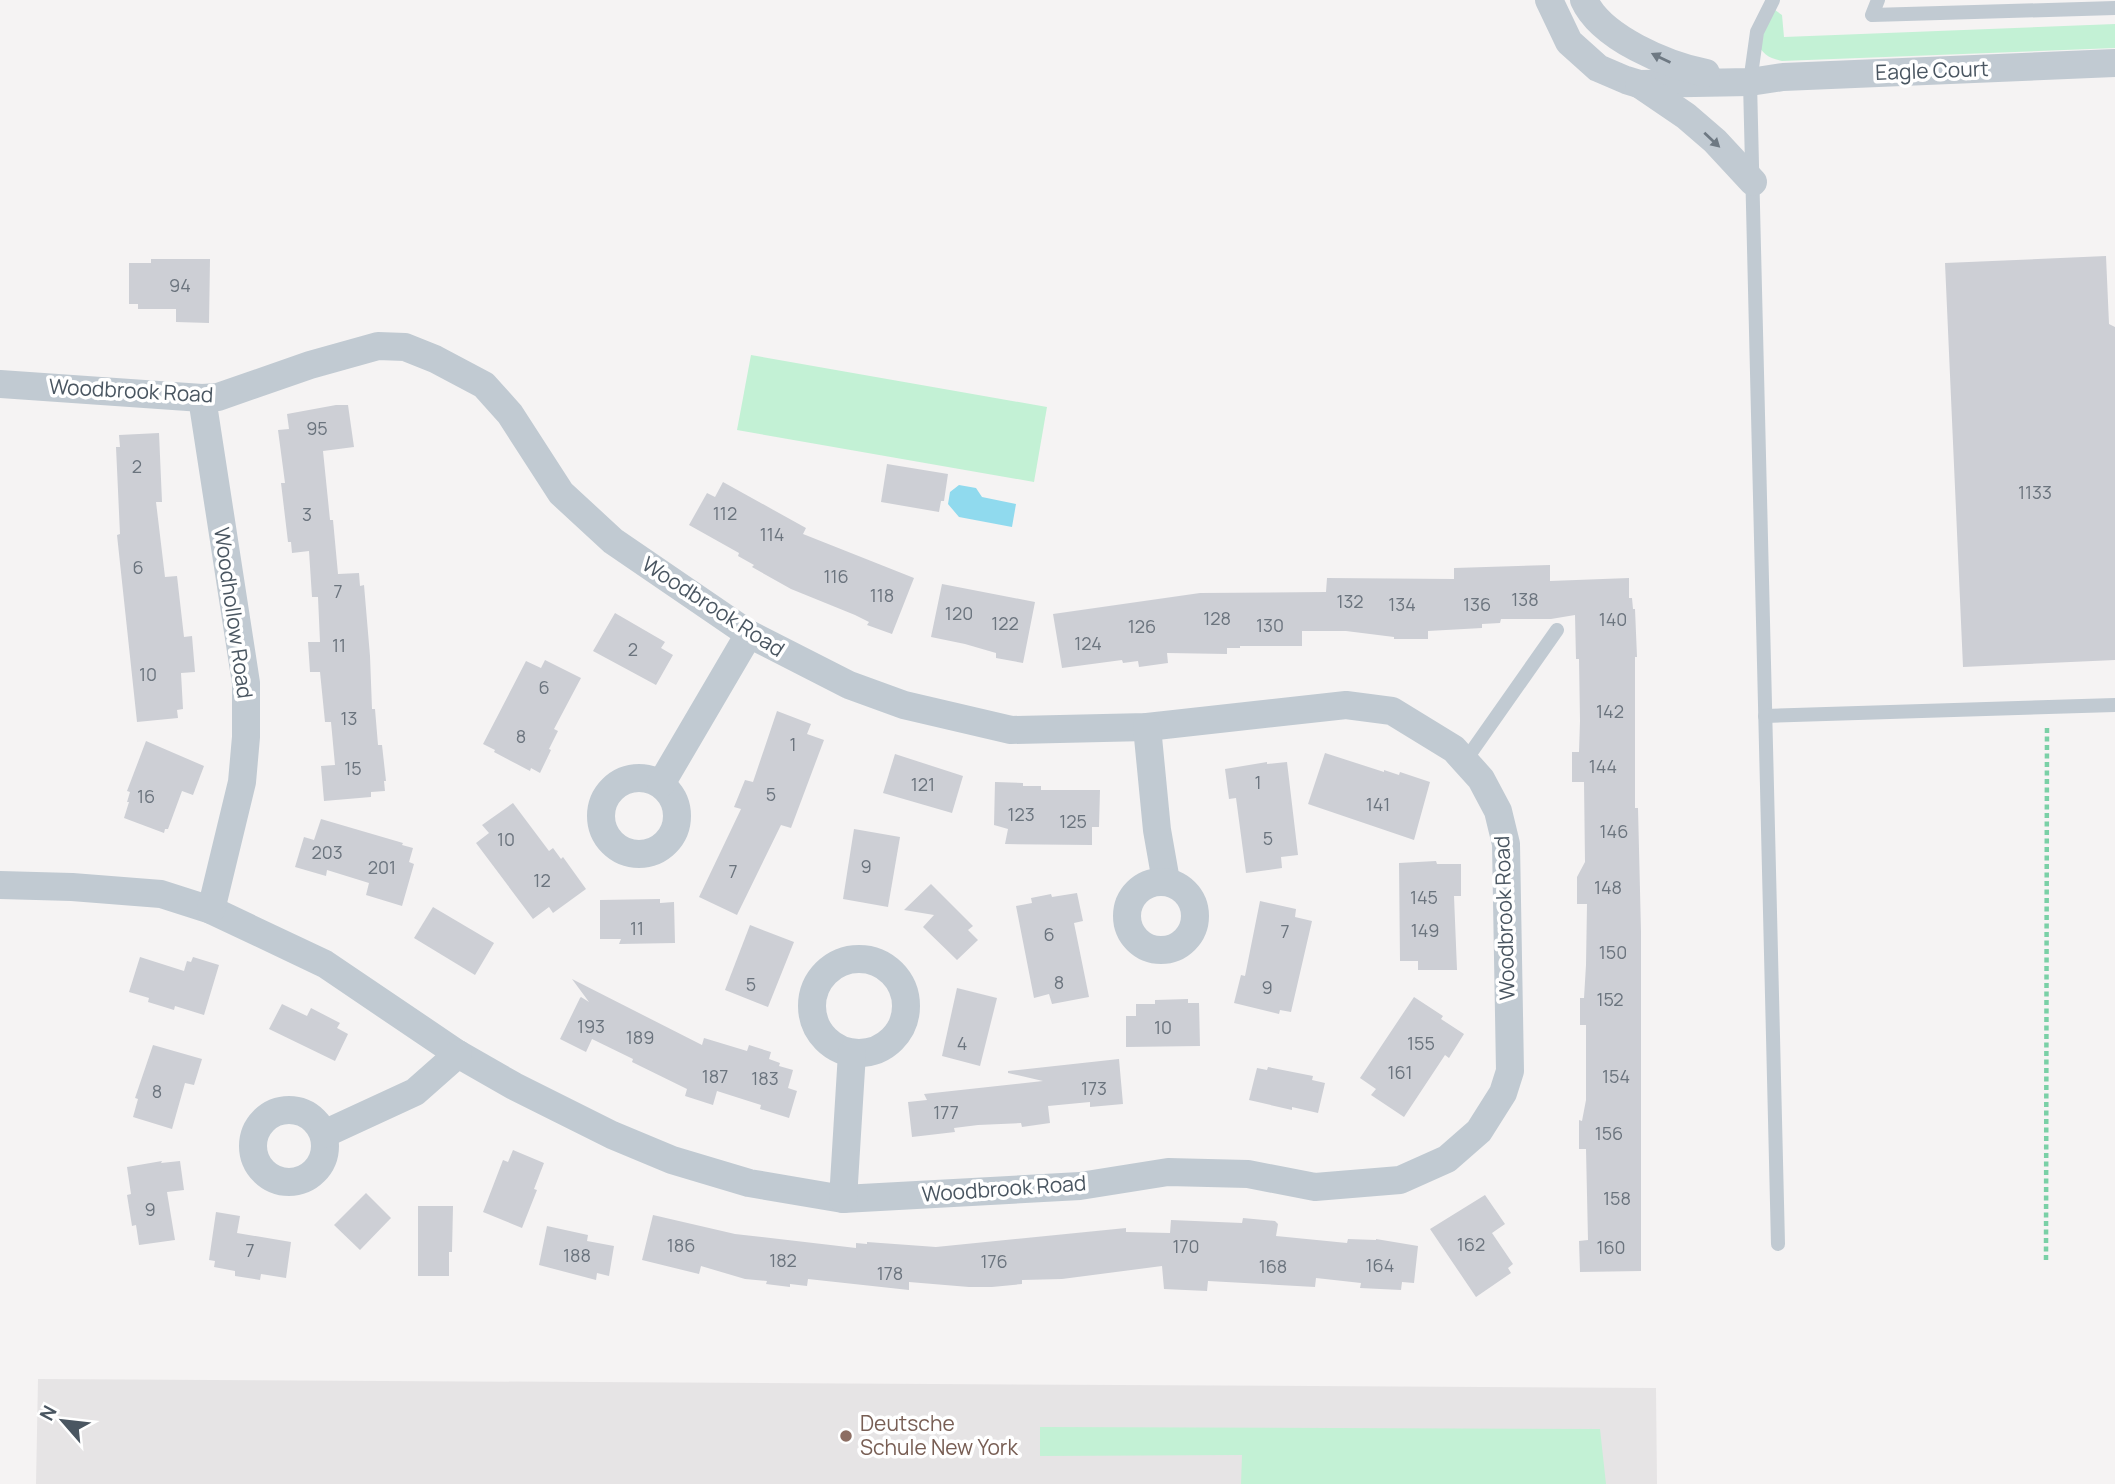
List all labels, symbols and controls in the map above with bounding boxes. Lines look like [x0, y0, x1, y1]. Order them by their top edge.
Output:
one-way arrow [1651, 53, 1671, 64]
street label: Eagle Court [1875, 54, 1989, 86]
one-way arrow [1704, 131, 1721, 148]
house number: 94 [169, 273, 191, 297]
street label: Woodbrook Road [48, 372, 214, 408]
house number: 95 [306, 416, 328, 440]
house number: 2 [132, 454, 142, 478]
house number: 1133 [2018, 480, 2052, 504]
house number: 112 [713, 501, 737, 525]
house number: 3 [302, 502, 312, 526]
house number: 114 [760, 522, 784, 546]
street label: Woodhollow Road [208, 526, 260, 700]
street label: Woodbrook Road [637, 550, 790, 663]
house number: 6 [132, 555, 144, 579]
house number: 116 [823, 564, 849, 588]
house number: 7 [333, 579, 343, 603]
house number: 118 [870, 583, 894, 607]
house number: 138 [1511, 587, 1539, 611]
house number: 132 [1336, 589, 1364, 613]
house number: 134 [1388, 592, 1416, 616]
house number: 136 [1463, 592, 1491, 616]
house number: 120 [945, 601, 973, 625]
house number: 128 [1203, 606, 1231, 630]
house number: 140 [1599, 607, 1627, 631]
house number: 122 [991, 611, 1019, 635]
house number: 130 [1256, 613, 1284, 637]
house number: 126 [1128, 614, 1156, 638]
house number: 124 [1074, 631, 1102, 655]
house number: 11 [332, 633, 346, 657]
house number: 2 [628, 637, 638, 661]
house number: 10 [139, 662, 157, 686]
house number: 6 [538, 675, 550, 699]
house number: 142 [1596, 699, 1624, 723]
house number: 13 [341, 706, 357, 730]
house number: 8 [516, 724, 526, 748]
house number: 1 [789, 732, 797, 756]
house number: 144 [1589, 754, 1617, 778]
house number: 15 [344, 756, 362, 780]
house number: 1 [1254, 770, 1262, 794]
house number: 121 [911, 772, 935, 796]
house number: 5 [766, 782, 776, 806]
house number: 16 [137, 784, 155, 808]
house number: 141 [1366, 792, 1390, 816]
house number: 123 [1007, 802, 1035, 826]
house number: 125 [1059, 809, 1087, 833]
house number: 146 [1600, 819, 1628, 843]
house number: 5 [1263, 826, 1273, 850]
house number: 10 [497, 827, 515, 851]
street label: Woodbrook Road [1487, 835, 1521, 1001]
house number: 203 [311, 840, 343, 864]
house number: 9 [860, 854, 872, 878]
house number: 201 [368, 855, 396, 879]
house number: 7 [728, 859, 738, 883]
house number: 12 [533, 868, 551, 892]
house number: 148 [1594, 875, 1622, 899]
house number: 145 [1410, 885, 1438, 909]
house number: 11 [630, 916, 644, 940]
house number: 149 [1411, 918, 1439, 942]
house number: 7 [1280, 919, 1290, 943]
house number: 6 [1043, 922, 1055, 946]
house number: 150 [1599, 940, 1627, 964]
house number: 8 [1054, 970, 1064, 994]
house number: 5 [746, 972, 756, 996]
house number: 9 [1261, 975, 1273, 999]
house number: 152 [1596, 987, 1624, 1011]
house number: 193 [577, 1014, 605, 1038]
house number: 10 [1154, 1015, 1172, 1039]
house number: 189 [626, 1025, 654, 1049]
house number: 4 [957, 1031, 967, 1055]
house number: 155 [1407, 1031, 1435, 1055]
house number: 161 [1388, 1060, 1412, 1084]
house number: 187 [702, 1064, 728, 1088]
house number: 154 [1602, 1064, 1630, 1088]
house number: 183 [751, 1066, 779, 1090]
house number: 173 [1081, 1076, 1107, 1100]
house number: 8 [152, 1079, 162, 1103]
house number: 177 [933, 1100, 959, 1124]
house number: 156 [1595, 1121, 1623, 1145]
street label: Woodbrook Road [921, 1168, 1087, 1208]
house number: 158 [1603, 1186, 1631, 1210]
house number: 9 [144, 1197, 156, 1221]
house number: 162 [1457, 1232, 1485, 1256]
house number: 186 [667, 1233, 695, 1257]
house number: 170 [1172, 1234, 1200, 1258]
house number: 160 [1596, 1235, 1626, 1259]
house number: 7 [245, 1238, 255, 1262]
house number: 188 [563, 1243, 591, 1267]
house number: 182 [769, 1248, 797, 1272]
house number: 176 [980, 1249, 1008, 1273]
house number: 164 [1366, 1253, 1394, 1277]
house number: 168 [1259, 1254, 1287, 1278]
house number: 178 [877, 1261, 903, 1285]
north arrow [28, 1386, 98, 1456]
text: N [33, 1401, 63, 1425]
place label: Deutsche Schule New York [860, 1409, 1018, 1461]
marker: Deutsche Schule New York [838, 1428, 854, 1444]

